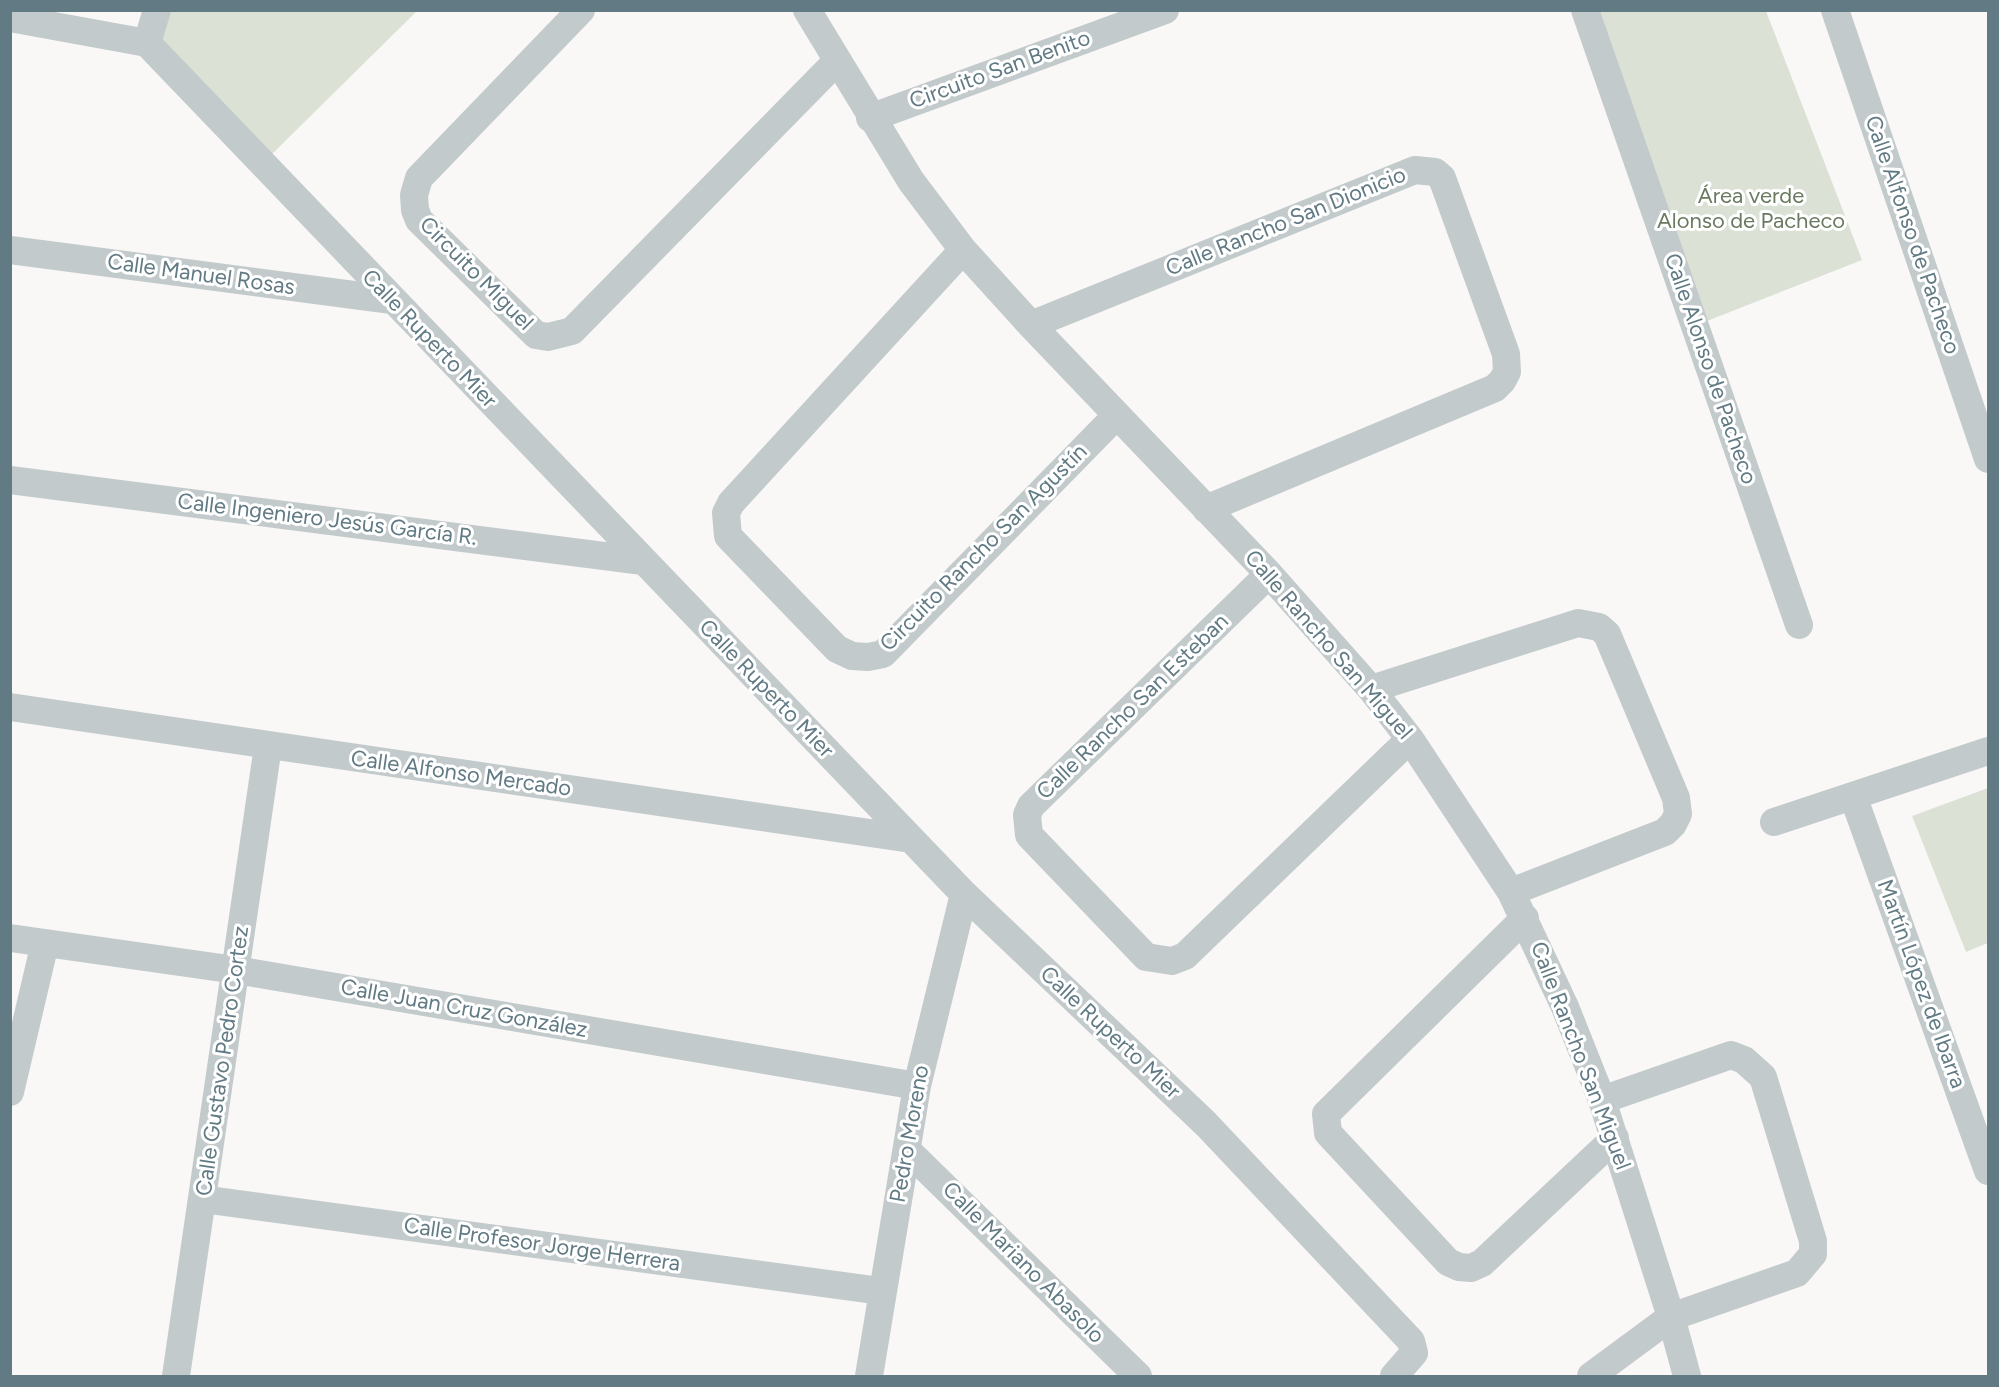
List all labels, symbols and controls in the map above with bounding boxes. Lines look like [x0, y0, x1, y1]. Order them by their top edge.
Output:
street label: Circuito San Benito [906, 25, 1094, 115]
street label: Calle Alfonso de Pacheco [1859, 112, 1965, 358]
street label: Calle Rancho San Dionicio [1162, 162, 1410, 282]
park label: Área verde Alonso de Pacheco [1657, 184, 1845, 236]
street label: Circuito Miguel [414, 212, 538, 336]
street label: Calle Manuel Rosas [106, 249, 296, 301]
street label: Calle Alonso de Pacheco [1658, 250, 1762, 488]
street label: Calle Ruperto Mier [356, 264, 502, 414]
street label: Circuito Rancho San Agustín [875, 439, 1093, 657]
street label: Calle Ingeniero Jesús García R. [176, 489, 478, 551]
street label: Calle Rancho San Miguel [1239, 545, 1417, 745]
street label: Calle Rancho San Esteban [1032, 609, 1234, 805]
street label: Calle Ruperto Mier [693, 614, 839, 764]
street label: Calle Alfonso Mercado [349, 745, 573, 803]
street label: Martín López de Ibarra [1871, 876, 1971, 1092]
street label: Calle Gustavo Pedro Cortez [191, 924, 255, 1198]
street label: Calle Rancho San Miguel [1524, 938, 1636, 1174]
street label: Calle Ruperto Mier [1034, 961, 1186, 1105]
street label: Calle Juan Cruz González [339, 974, 589, 1044]
street label: Pedro Moreno [885, 1063, 935, 1205]
street label: Calle Mariano Abasolo [937, 1177, 1109, 1349]
street label: Calle Profesor Jorge Herrera [402, 1213, 682, 1277]

